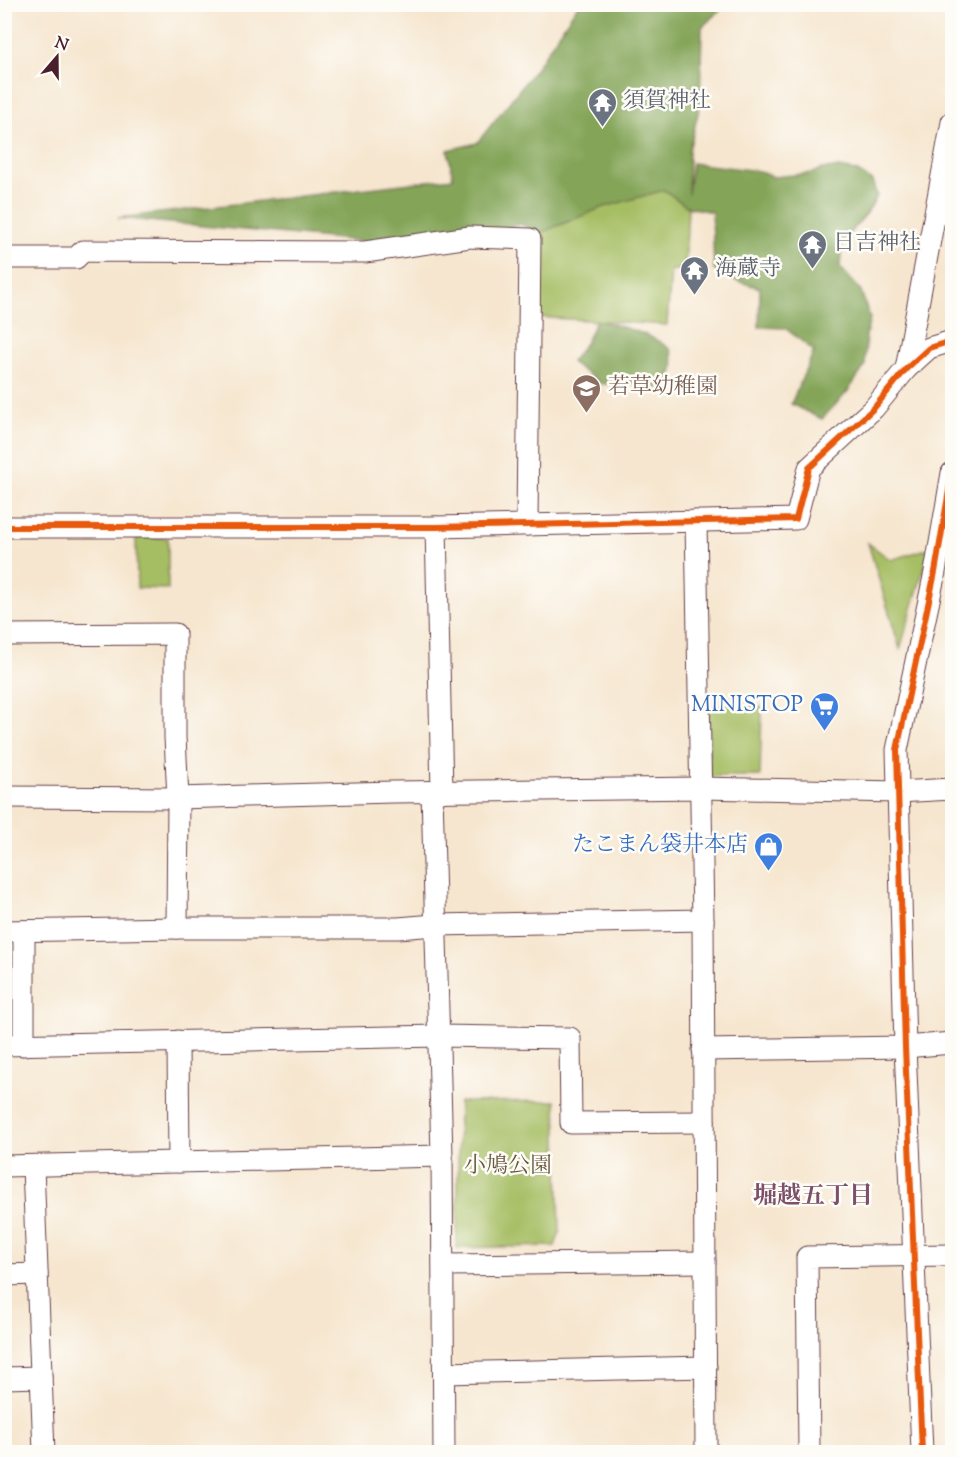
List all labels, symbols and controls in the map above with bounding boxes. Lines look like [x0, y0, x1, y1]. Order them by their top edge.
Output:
north arrow [27, 27, 87, 87]
text: N [51, 32, 71, 58]
temple icon: 須賀神社 [586, 86, 618, 128]
place label: 須賀神社 [623, 86, 711, 118]
temple icon: 日吉神社 [796, 228, 828, 270]
place label: 日吉神社 [833, 228, 921, 260]
temple icon: 海蔵寺 [678, 254, 710, 296]
place label: 海蔵寺 [715, 254, 781, 286]
school or university icon: 若草幼稚園 [571, 372, 603, 414]
place label: 若草幼稚園 [608, 372, 718, 404]
place label: MINISTOP [691, 690, 803, 722]
supermarket icon: MINISTOP [808, 690, 840, 732]
place label: たこまん袋井本店 [572, 830, 748, 862]
shop icon: たこまん袋井本店 [753, 830, 785, 872]
park label: 小鳩公園 [464, 1151, 552, 1183]
district label: 堀越五丁目 [753, 1180, 873, 1214]

